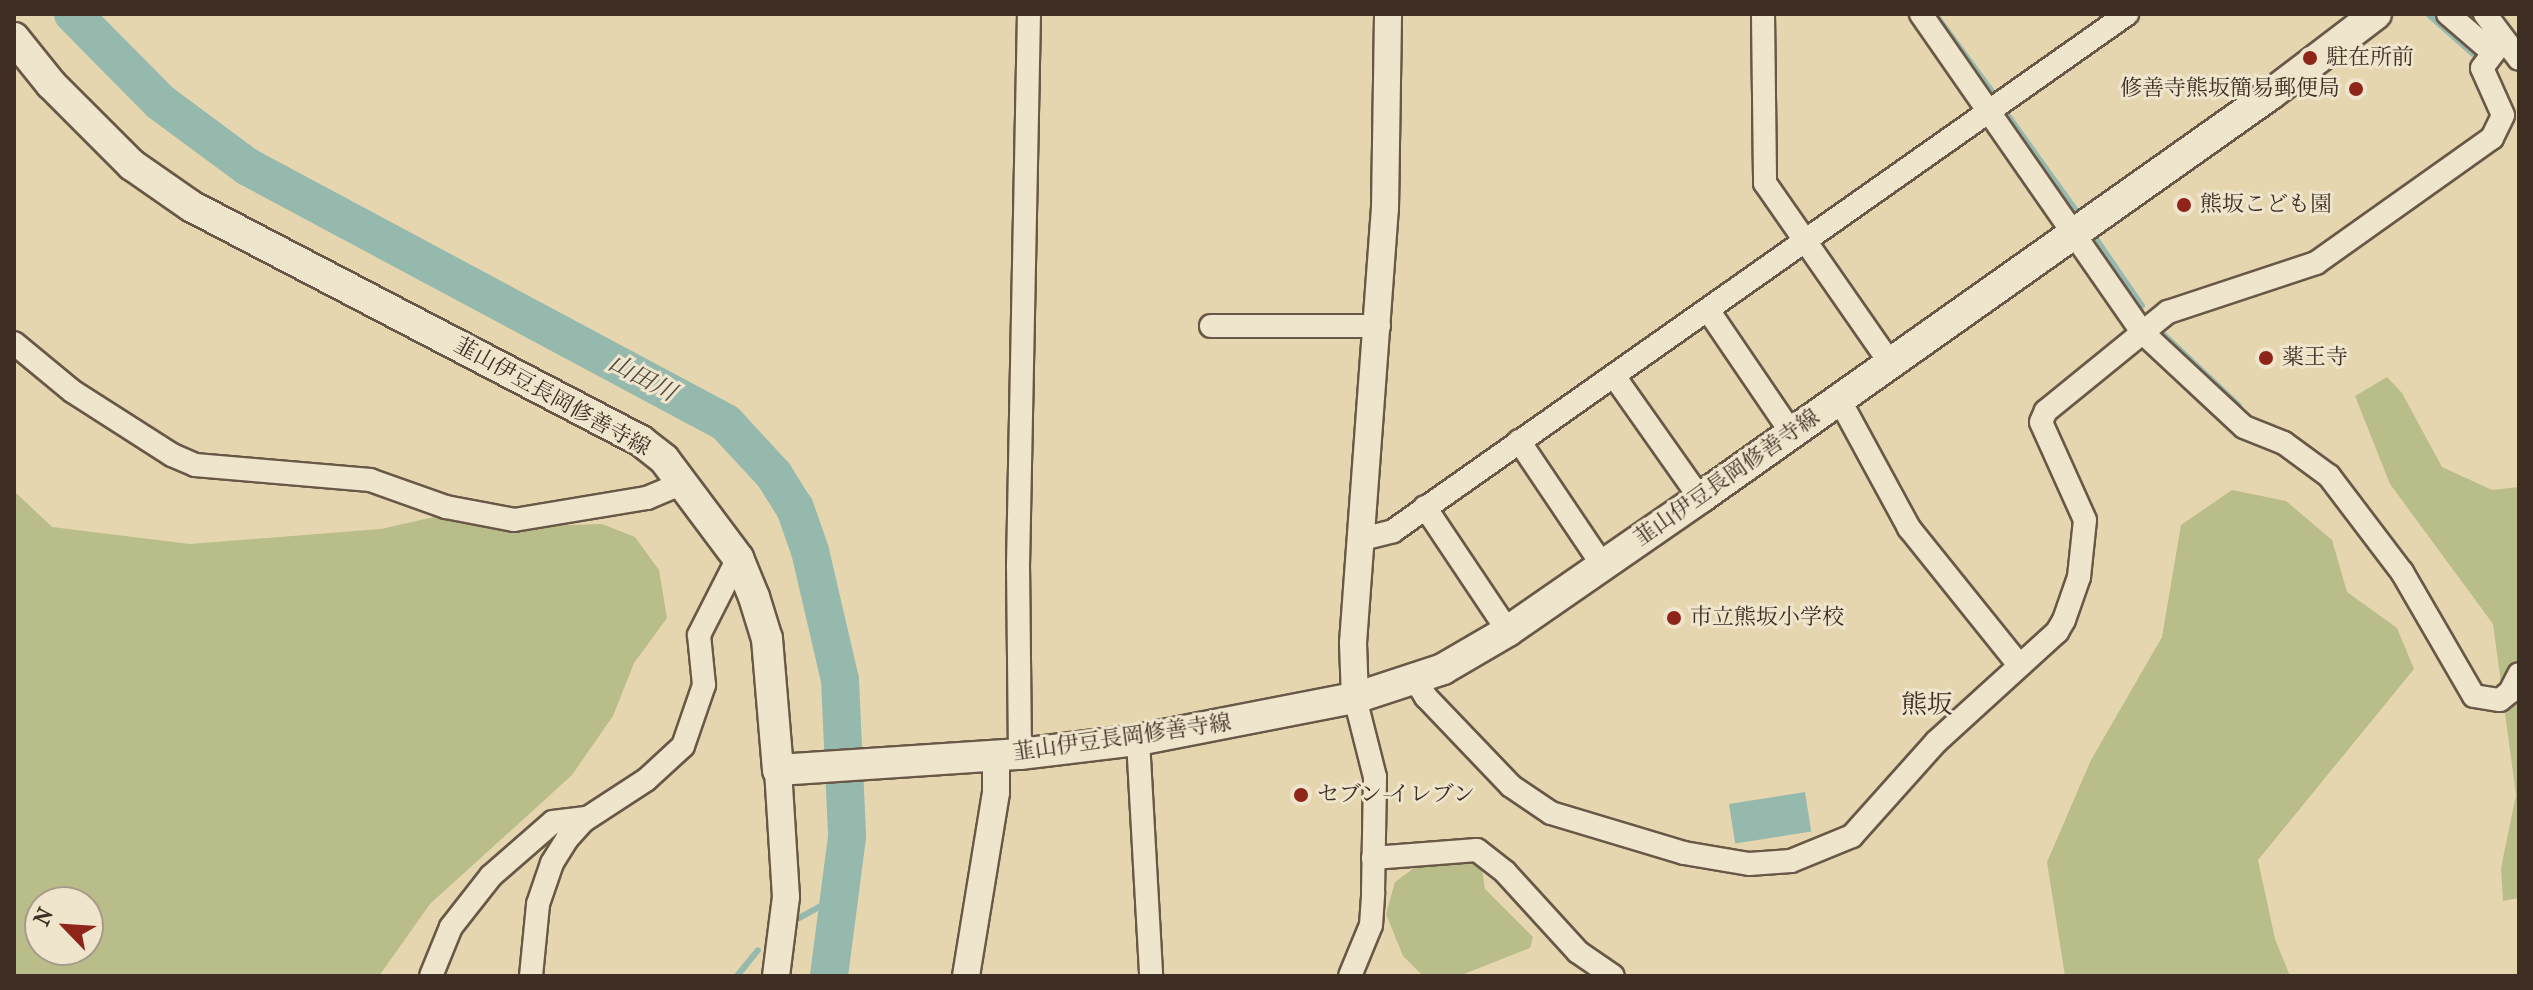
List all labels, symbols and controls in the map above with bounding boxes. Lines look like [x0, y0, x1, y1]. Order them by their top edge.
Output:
place label: 駐在所前 [2326, 45, 2414, 71]
marker: 駐在所前 [2301, 49, 2319, 67]
place label: 修善寺熊坂簡易郵便局 [2120, 76, 2340, 102]
marker: 修善寺熊坂簡易郵便局 [2347, 80, 2365, 98]
place label: 熊坂こども園 [2200, 192, 2332, 218]
marker: 熊坂こども園 [2175, 196, 2193, 214]
street label: 韮山伊豆長岡修善寺線 [449, 332, 655, 462]
place label: 薬王寺 [2282, 345, 2348, 371]
water label: 山田川 [603, 348, 681, 408]
marker: 薬王寺 [2257, 349, 2275, 367]
street label: 韮山伊豆長岡修善寺線 [1629, 404, 1825, 552]
place label: 市立熊坂小学校 [1690, 605, 1844, 631]
marker: 市立熊坂小学校 [1665, 609, 1683, 627]
district label: 熊坂 [1901, 689, 1953, 721]
street label: 韮山伊豆長岡修善寺線 [1011, 710, 1233, 766]
place label: セブン-イレブン [1317, 782, 1477, 808]
marker: セブン-イレブン [1292, 786, 1310, 804]
north arrow [24, 886, 104, 966]
text: N [29, 904, 59, 930]

